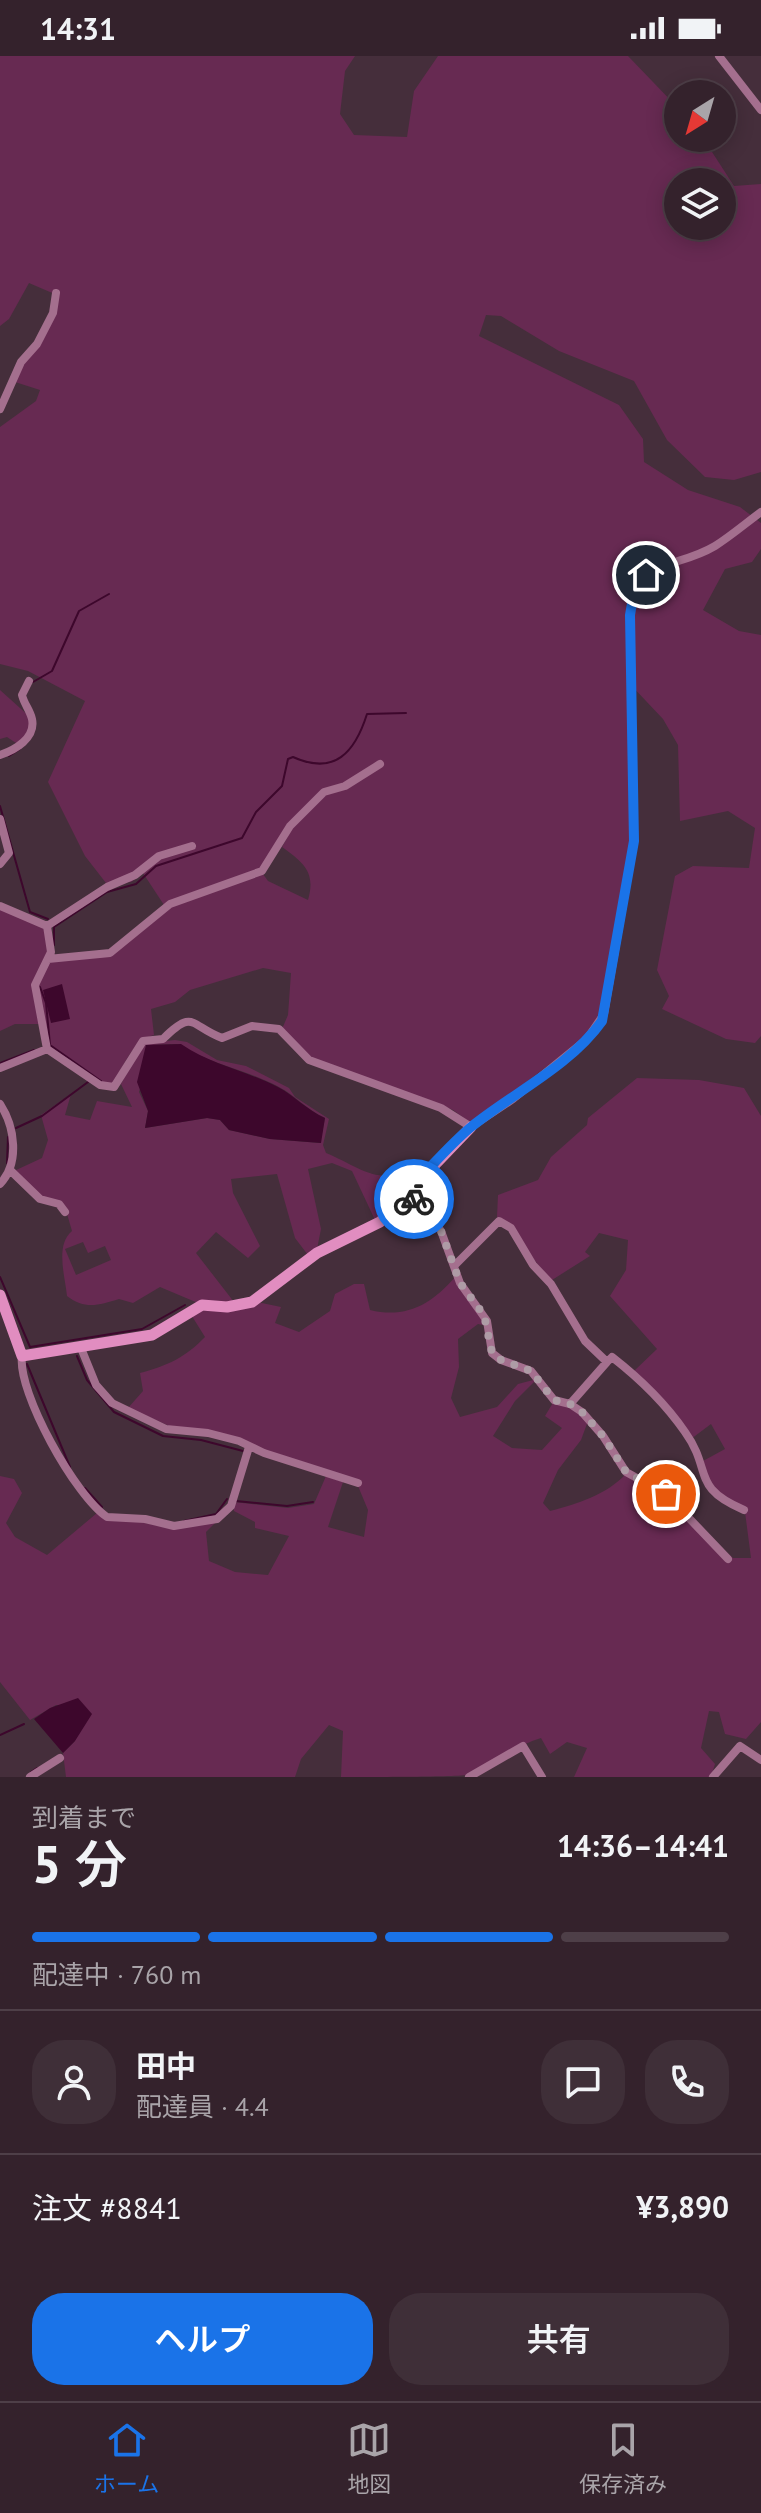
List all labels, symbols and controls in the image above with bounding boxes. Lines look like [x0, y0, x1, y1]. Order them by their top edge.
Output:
text: 14:31 [40, 9, 116, 48]
north arrow [664, 80, 736, 152]
map controls [664, 80, 736, 240]
button: layers [664, 168, 736, 240]
pin [612, 541, 680, 609]
icon: home [624, 553, 668, 597]
courier [374, 1159, 454, 1239]
icon: bike [392, 1177, 436, 1221]
pin [632, 1460, 700, 1528]
icon: bag [644, 1472, 688, 1516]
text: 到着まで [32, 1801, 136, 1834]
text: 14:36–14:41 [557, 1826, 729, 1865]
text: 5 分 [32, 1830, 127, 1897]
text: 配達中 · 760 m [32, 1958, 201, 1991]
button: person [32, 2040, 116, 2124]
button: chat [541, 2040, 625, 2124]
button: phone [645, 2040, 729, 2124]
text: 田中 [136, 2046, 196, 2085]
text: 配達員 · 4.4 [136, 2090, 269, 2123]
text: ¥3,890 [636, 2187, 729, 2226]
text: 注文 #8841 [32, 2188, 182, 2227]
button: ヘルプ [32, 2293, 373, 2385]
button: 共有 [389, 2293, 729, 2385]
tab: ホーム [94, 2418, 159, 2498]
tab: 地図 [347, 2418, 391, 2498]
tab: 保存済み [579, 2418, 667, 2498]

